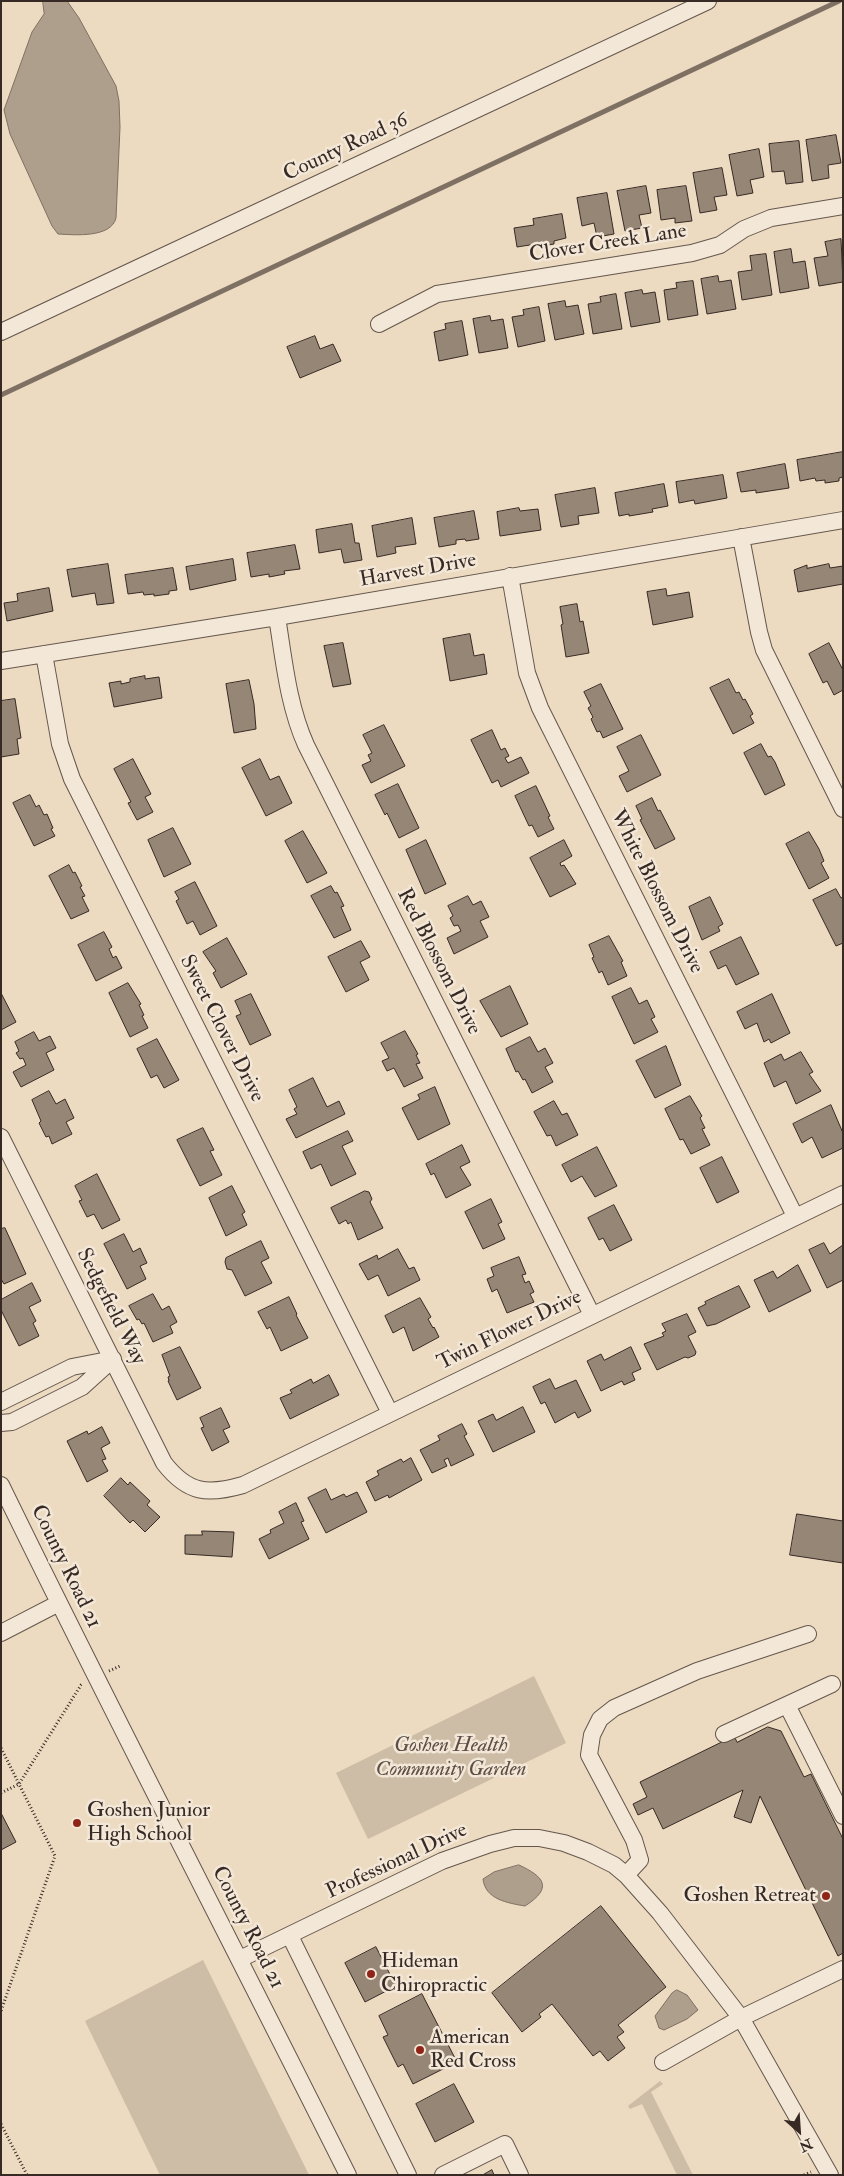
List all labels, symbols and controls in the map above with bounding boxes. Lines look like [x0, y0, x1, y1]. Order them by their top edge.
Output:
street label: County Road 36 [280, 108, 412, 188]
street label: Clover Creek Lane [528, 219, 688, 269]
street label: Harvest Drive [358, 548, 478, 594]
street label: White Blossom Drive [604, 806, 708, 978]
street label: Red Blossom Drive [390, 885, 486, 1039]
street label: Sweet Clover Drive [173, 951, 269, 1107]
street label: Sedgefield Way [70, 1244, 150, 1370]
street label: Twin Flower Drive [434, 1285, 586, 1377]
street label: County Road 21 [24, 1501, 106, 1633]
park label: Goshen Health Community Garden [375, 1733, 527, 1783]
place label: Goshen Junior High School [87, 1798, 210, 1848]
marker: Goshen Junior High School [71, 1817, 83, 1829]
street label: Professional Drive [322, 1818, 472, 1906]
street label: County Road 21 [205, 1863, 289, 1993]
place label: Goshen Retreat [684, 1883, 816, 1909]
marker: Goshen Retreat [820, 1890, 832, 1902]
place label: Hideman Chiropractic [381, 1949, 487, 1999]
marker: Hideman Chiropractic [365, 1968, 377, 1980]
place label: American Red Cross [430, 2025, 516, 2075]
marker: American Red Cross [414, 2044, 426, 2056]
north arrow [774, 2106, 824, 2156]
text: N [796, 2135, 815, 2155]

